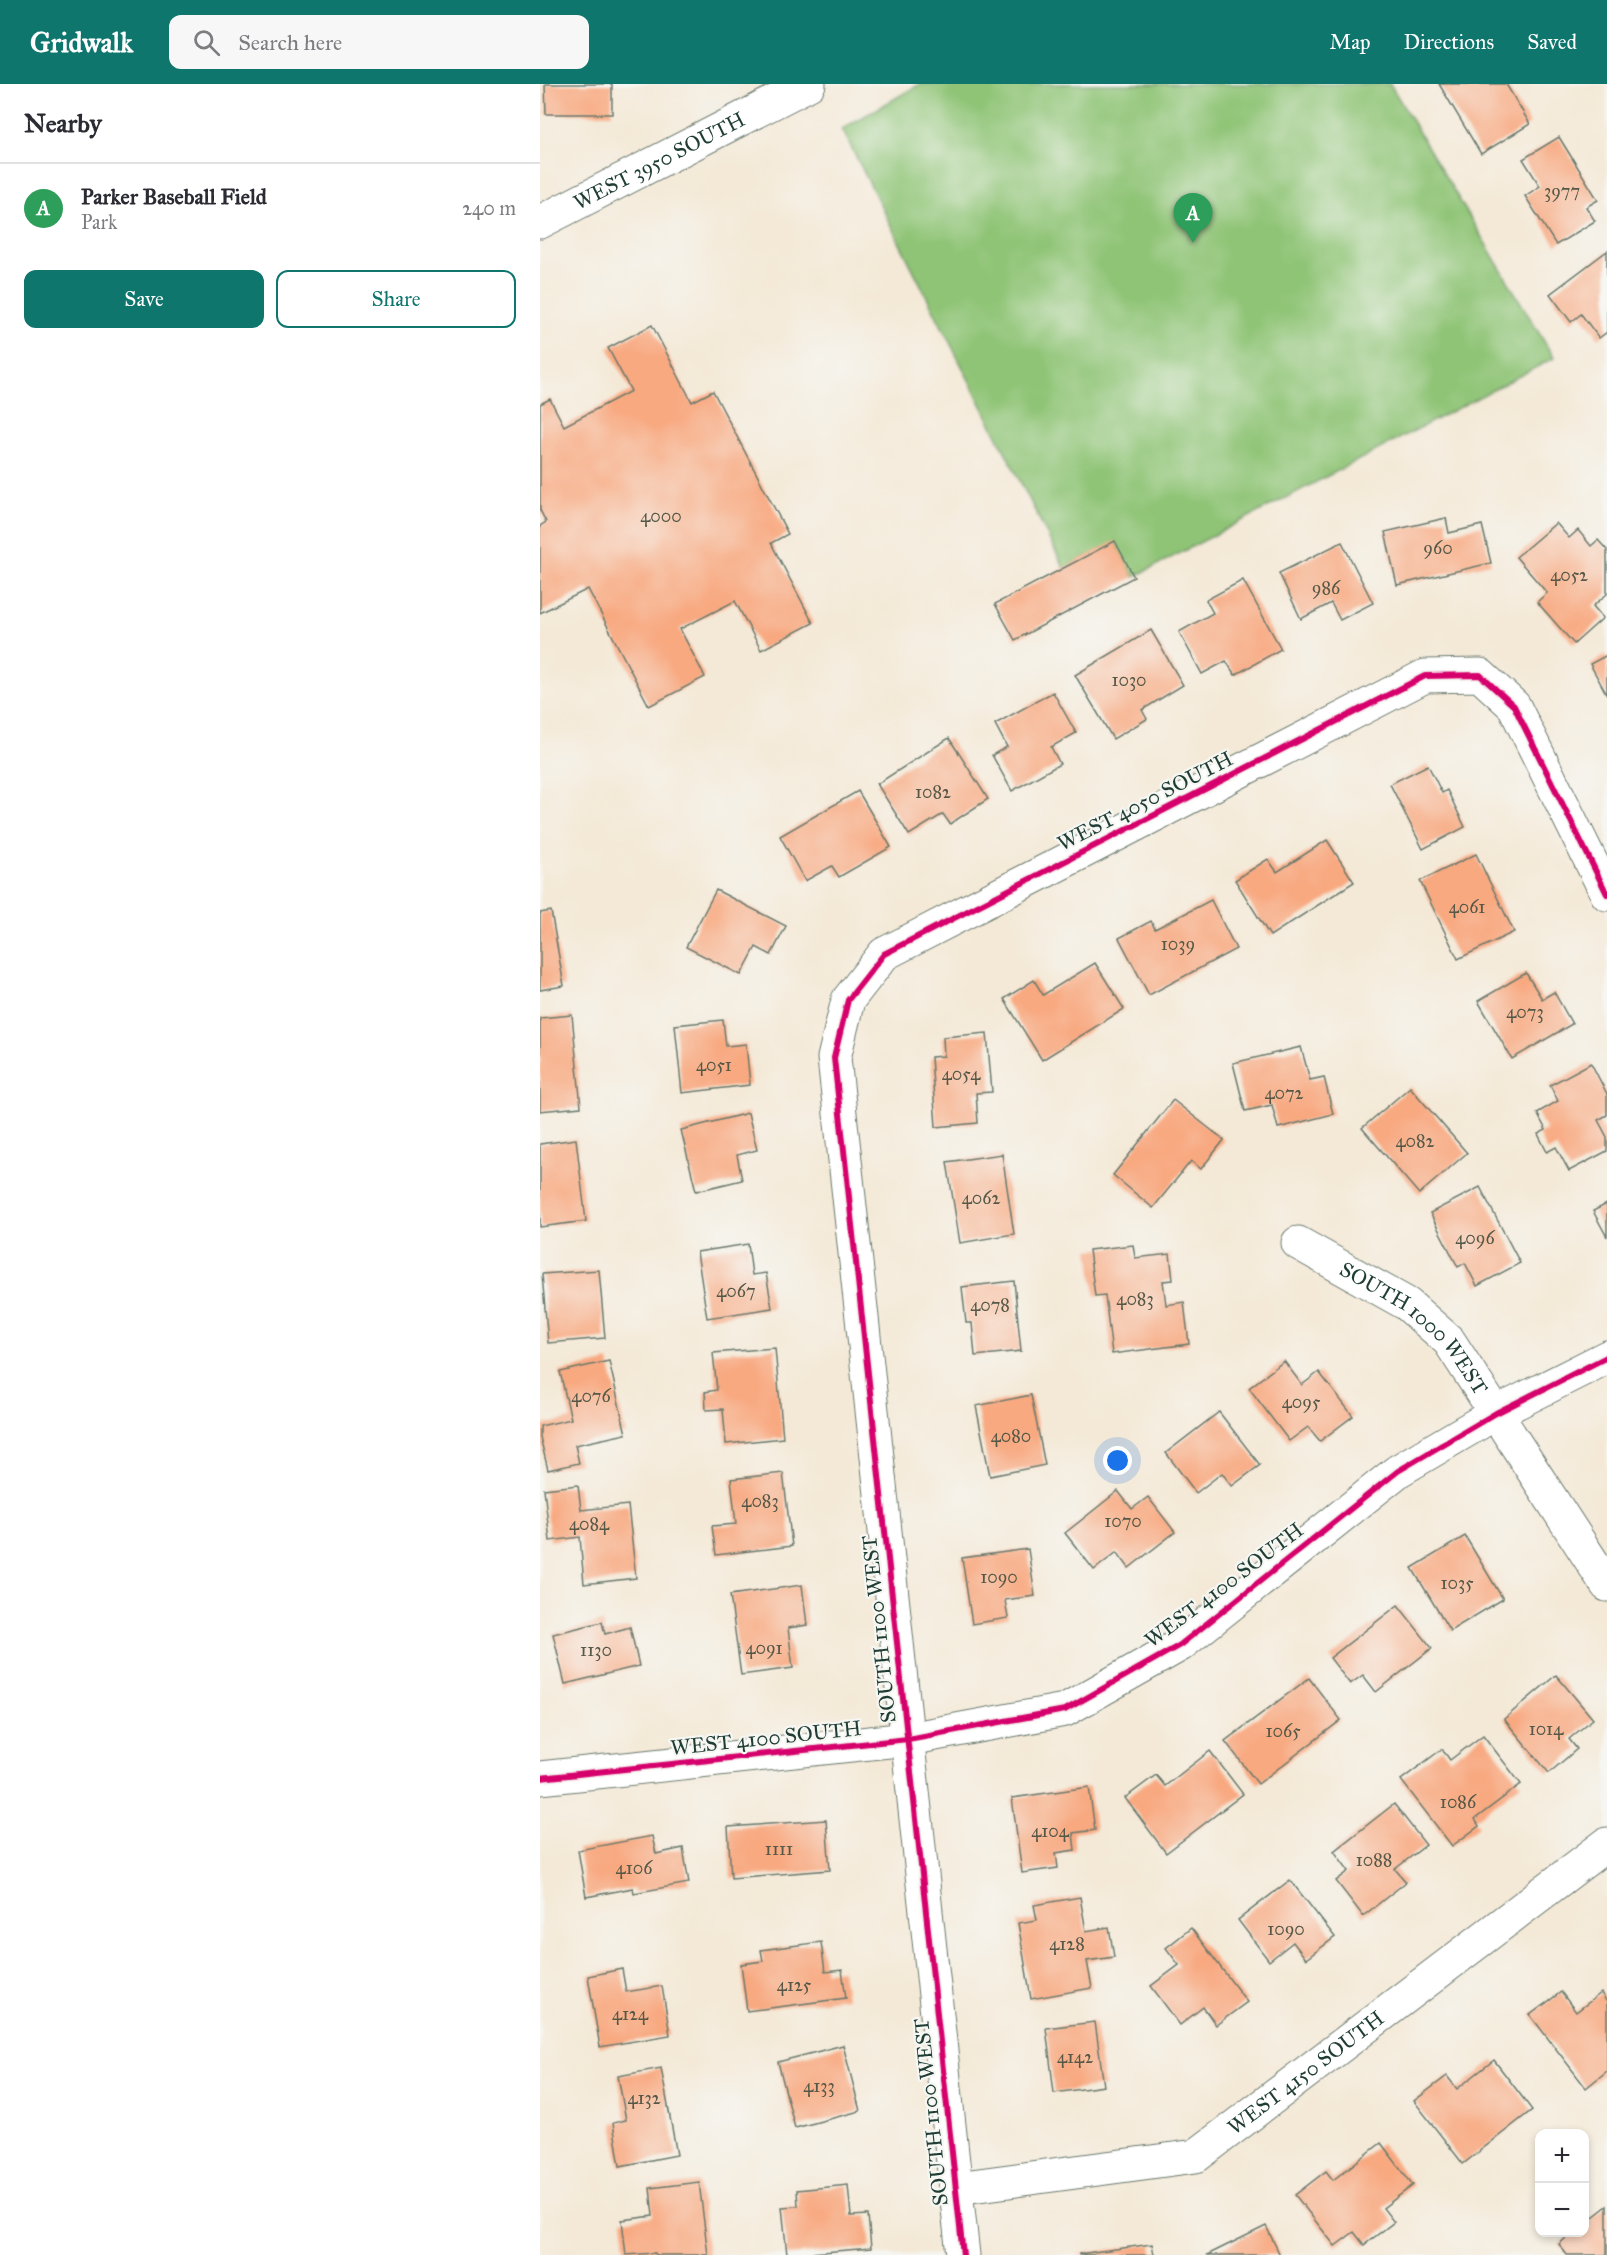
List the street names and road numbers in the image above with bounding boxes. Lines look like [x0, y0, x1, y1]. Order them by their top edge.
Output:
street label: WEST 3950 SOUTH [569, 106, 749, 216]
street label: WEST 4050 SOUTH [1053, 746, 1237, 856]
street label: SOUTH 1000 WEST [1335, 1256, 1493, 1400]
street label: WEST 4100 SOUTH [1140, 1517, 1308, 1653]
street label: SOUTH 1100 WEST [856, 1534, 902, 1724]
street label: WEST 4100 SOUTH [669, 1715, 863, 1761]
street label: WEST 4150 SOUTH [1223, 2005, 1389, 2140]
street label: SOUTH 1100 WEST [908, 2017, 954, 2207]

